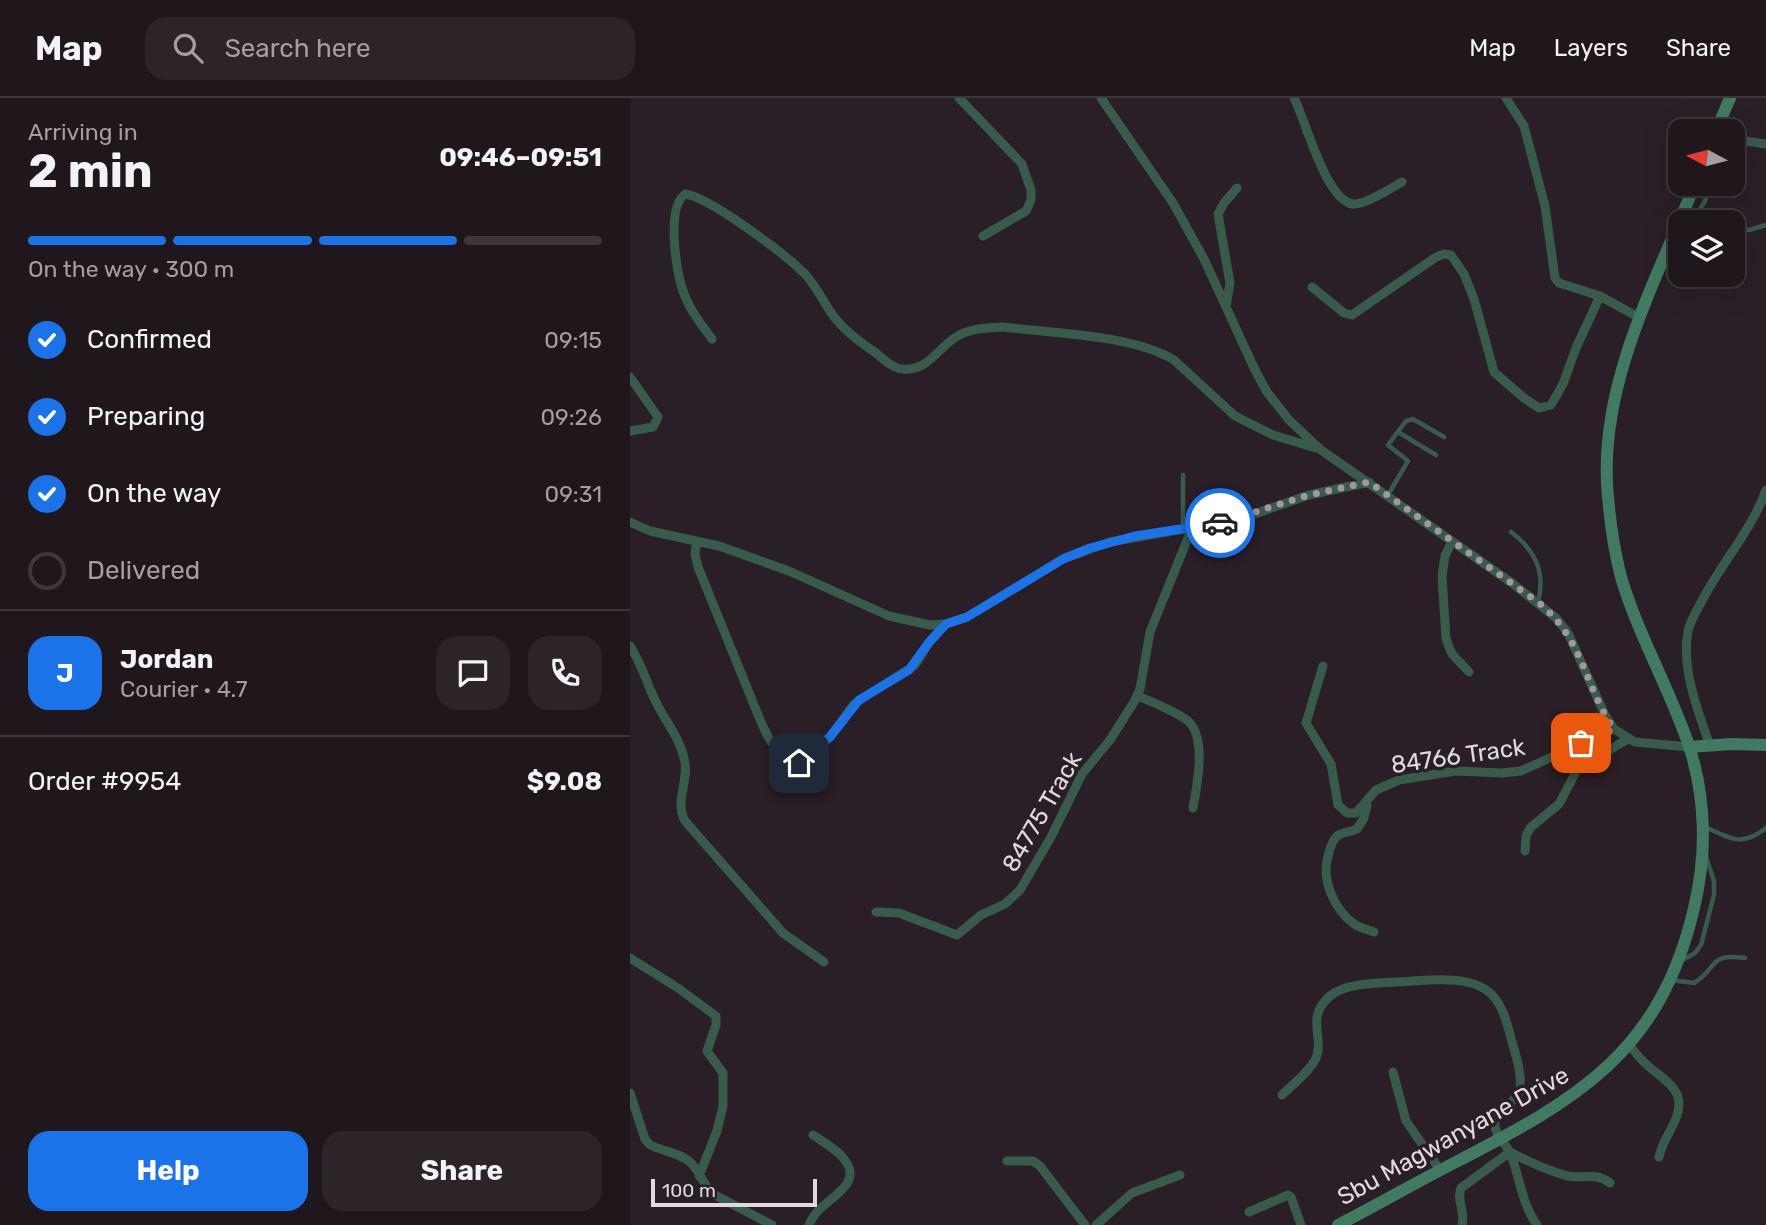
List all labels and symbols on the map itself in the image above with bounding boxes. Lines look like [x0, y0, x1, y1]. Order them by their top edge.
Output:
north arrow [1668, 119, 1745, 196]
courier [1185, 488, 1255, 558]
pin [1551, 713, 1611, 773]
pin [769, 733, 829, 793]
street label: 84766 Track [1389, 733, 1528, 779]
street label: 84775 Track [996, 747, 1088, 877]
street label: Sbu Magwanyane Drive [1332, 1061, 1574, 1211]
scale bar [651, 1176, 817, 1208]

